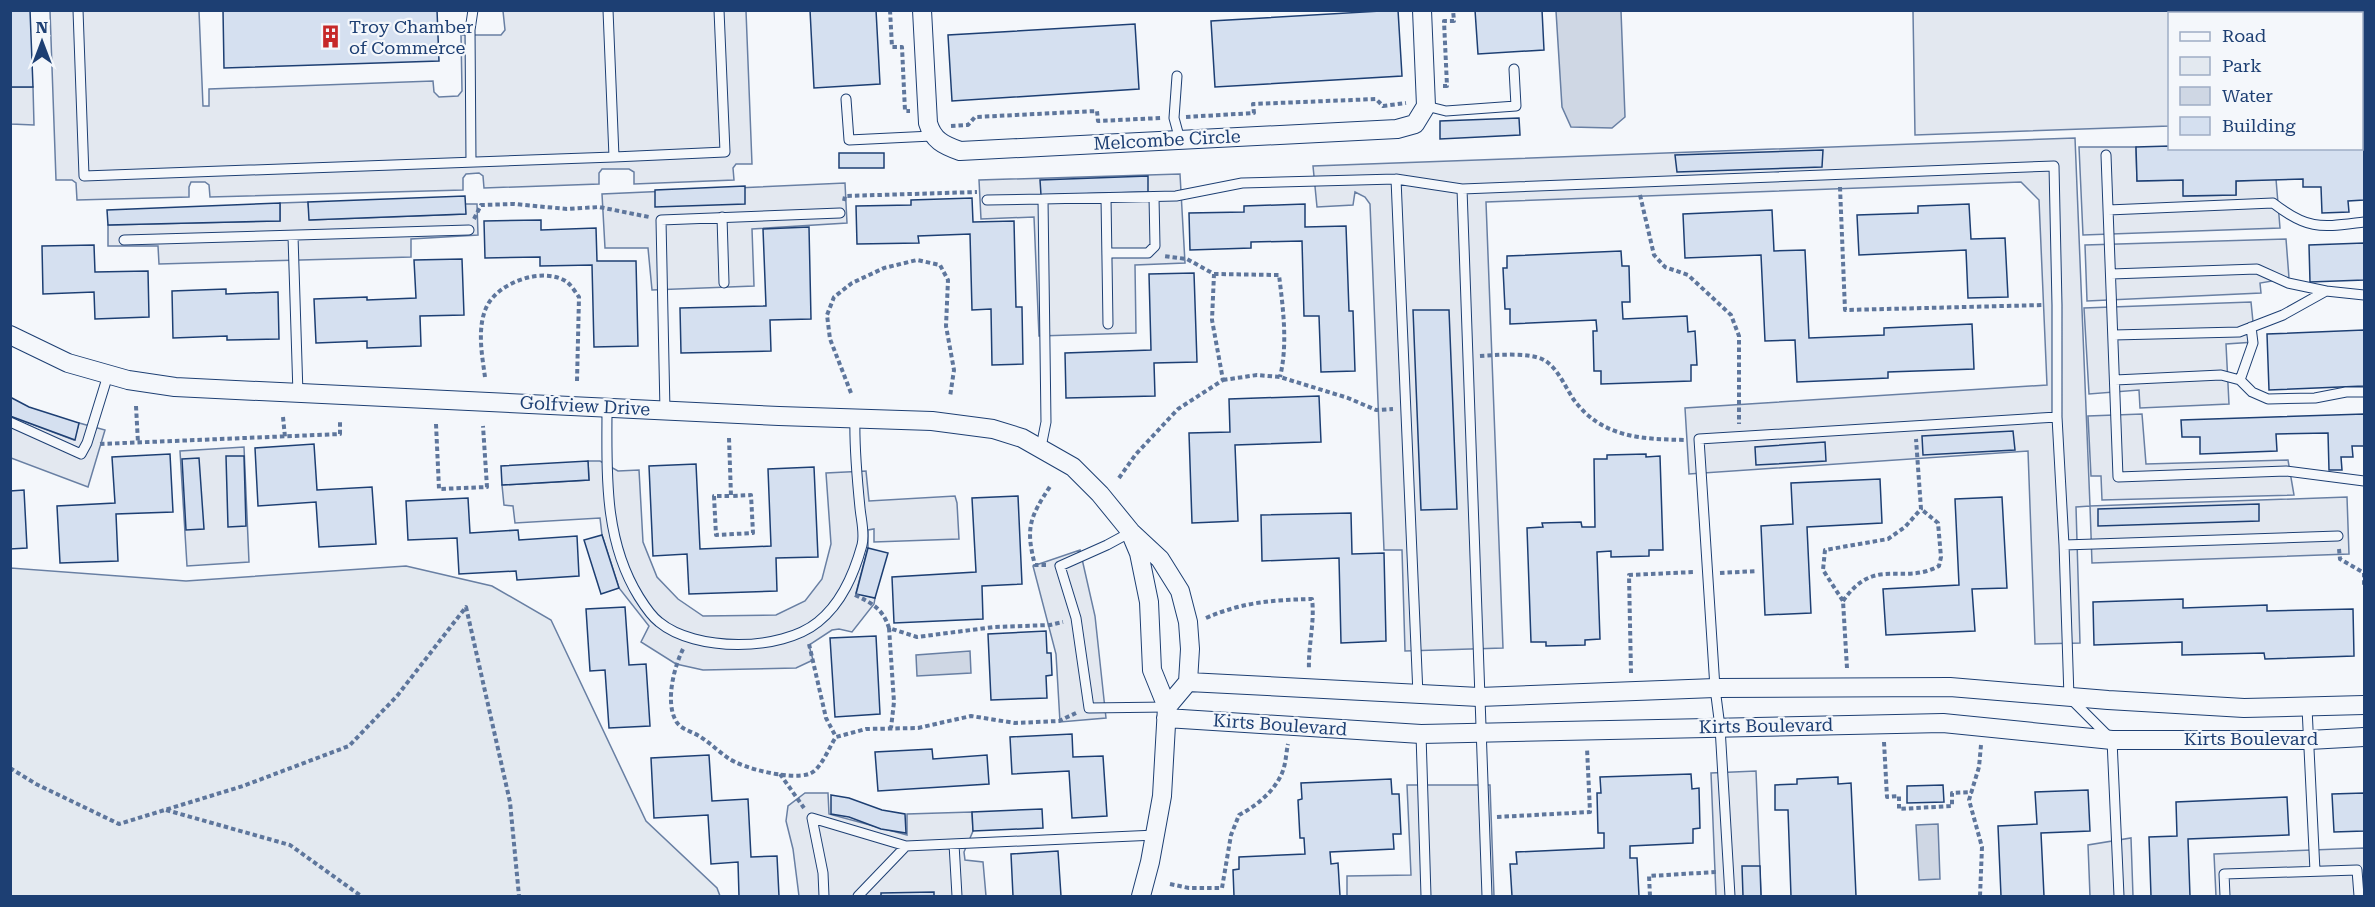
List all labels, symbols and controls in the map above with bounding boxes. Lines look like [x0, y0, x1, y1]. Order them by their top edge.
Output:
north arrow [12, 12, 72, 72]
legend [2168, 12, 2363, 150]
place label: Troy Chamber of Commerce [349, 16, 473, 58]
text: N [36, 18, 48, 37]
building icon: Troy Chamber of Commerce [318, 24, 344, 50]
text: Road [2222, 25, 2267, 46]
text: Park [2222, 55, 2262, 76]
text: Water [2222, 85, 2273, 106]
text: Building [2222, 115, 2296, 136]
street label: Melcombe Circle [1093, 125, 1241, 154]
street label: Golfview Drive [519, 392, 651, 419]
street label: Kirts Boulevard [1212, 709, 1348, 740]
street label: Kirts Boulevard [1699, 714, 1834, 737]
street label: Kirts Boulevard [2184, 728, 2319, 749]

